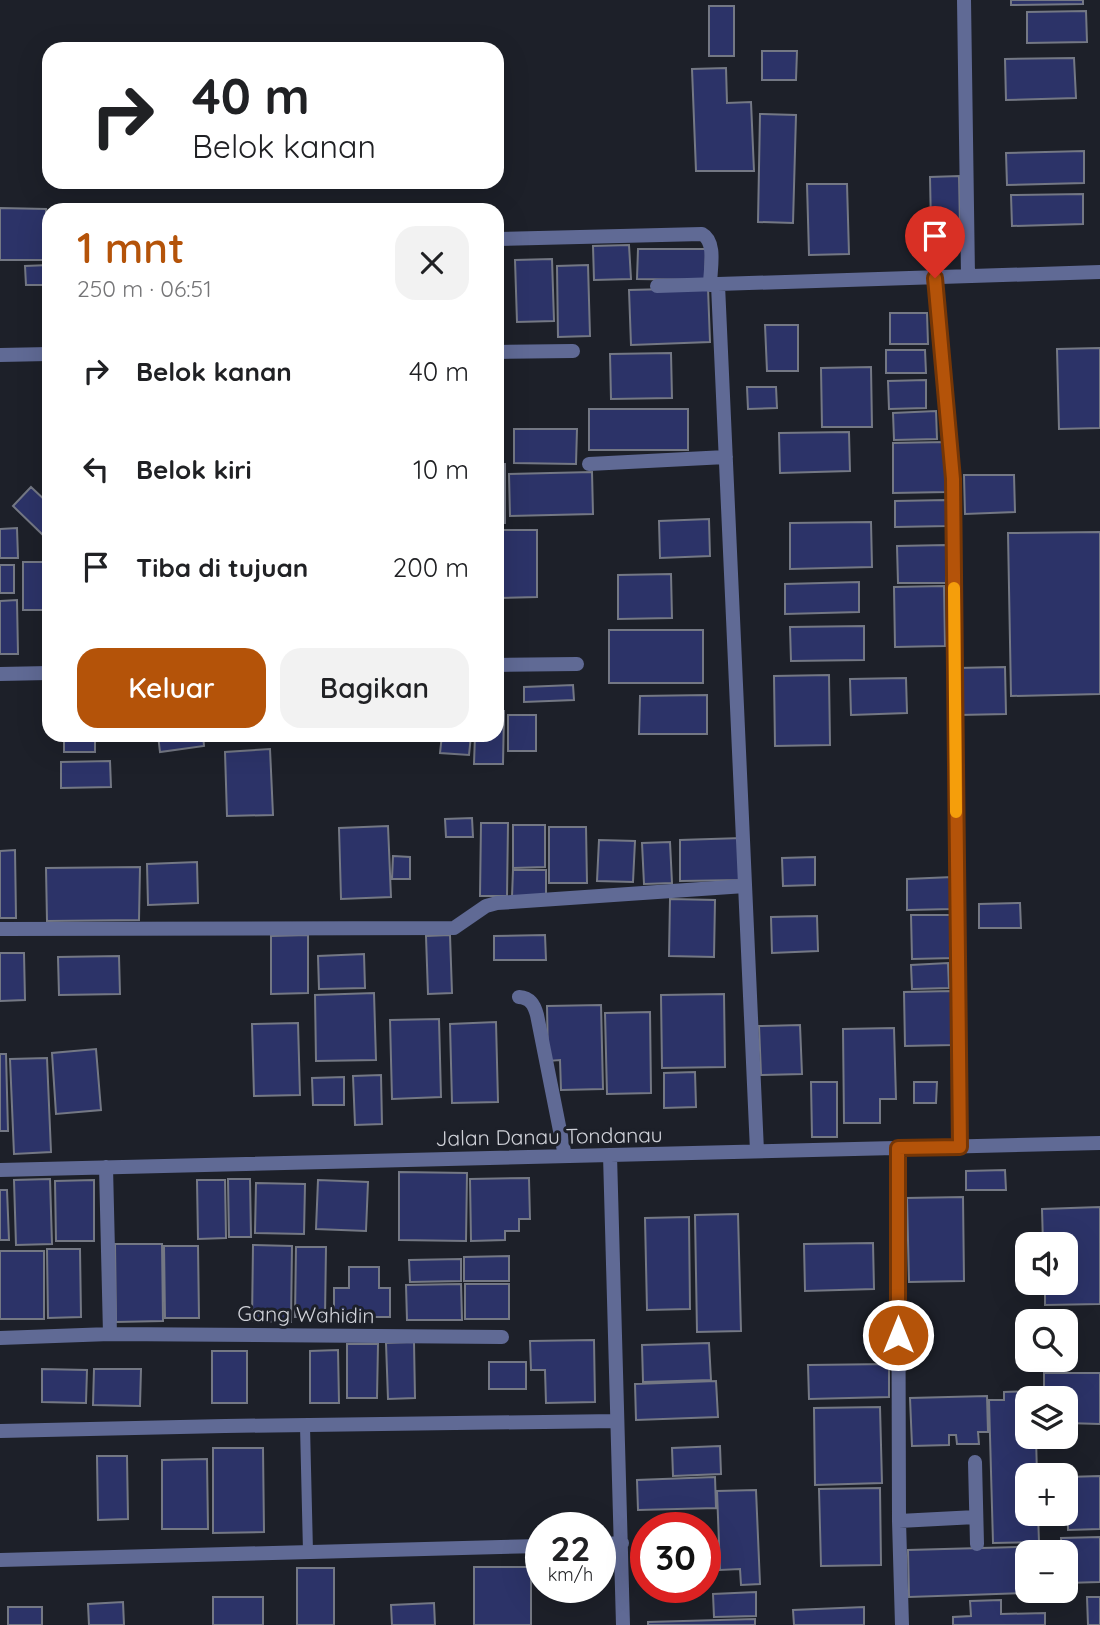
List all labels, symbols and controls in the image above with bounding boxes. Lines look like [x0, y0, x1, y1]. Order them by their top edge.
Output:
text: 40 m [192, 65, 310, 126]
icon: right [77, 70, 168, 161]
text: Belok kanan [192, 126, 376, 166]
pin [905, 206, 965, 278]
icon: arrive [916, 217, 954, 255]
text: 1 mnt [77, 221, 184, 274]
button: close [395, 226, 469, 300]
text: 250 m · 06:51 [77, 274, 212, 303]
icon: right [77, 352, 115, 390]
text: Belok kanan [136, 355, 292, 388]
text: 40 m [409, 355, 469, 388]
icon: left [77, 450, 115, 488]
text: Belok kiri [136, 453, 252, 486]
text: 10 m [413, 453, 469, 486]
icon: arrive [77, 548, 115, 586]
text: Tiba di tujuan [136, 551, 308, 584]
text: 200 m [393, 551, 469, 584]
button: Keluar [77, 648, 266, 728]
button: Bagikan [280, 648, 469, 728]
street label: Jalan Danau Tondanau [435, 1121, 663, 1151]
map controls [1015, 1232, 1078, 1603]
button: sound [1015, 1232, 1078, 1295]
position arrow [861, 1298, 935, 1372]
street label: Gang Wahidin [237, 1300, 375, 1328]
button: search [1015, 1309, 1078, 1372]
button: layers [1015, 1386, 1078, 1449]
button: + [1015, 1463, 1078, 1526]
speed limit sign: 30 [630, 1512, 721, 1603]
text: 22 [551, 1526, 590, 1570]
button: − [1015, 1540, 1078, 1603]
text: km/h [548, 1563, 593, 1586]

